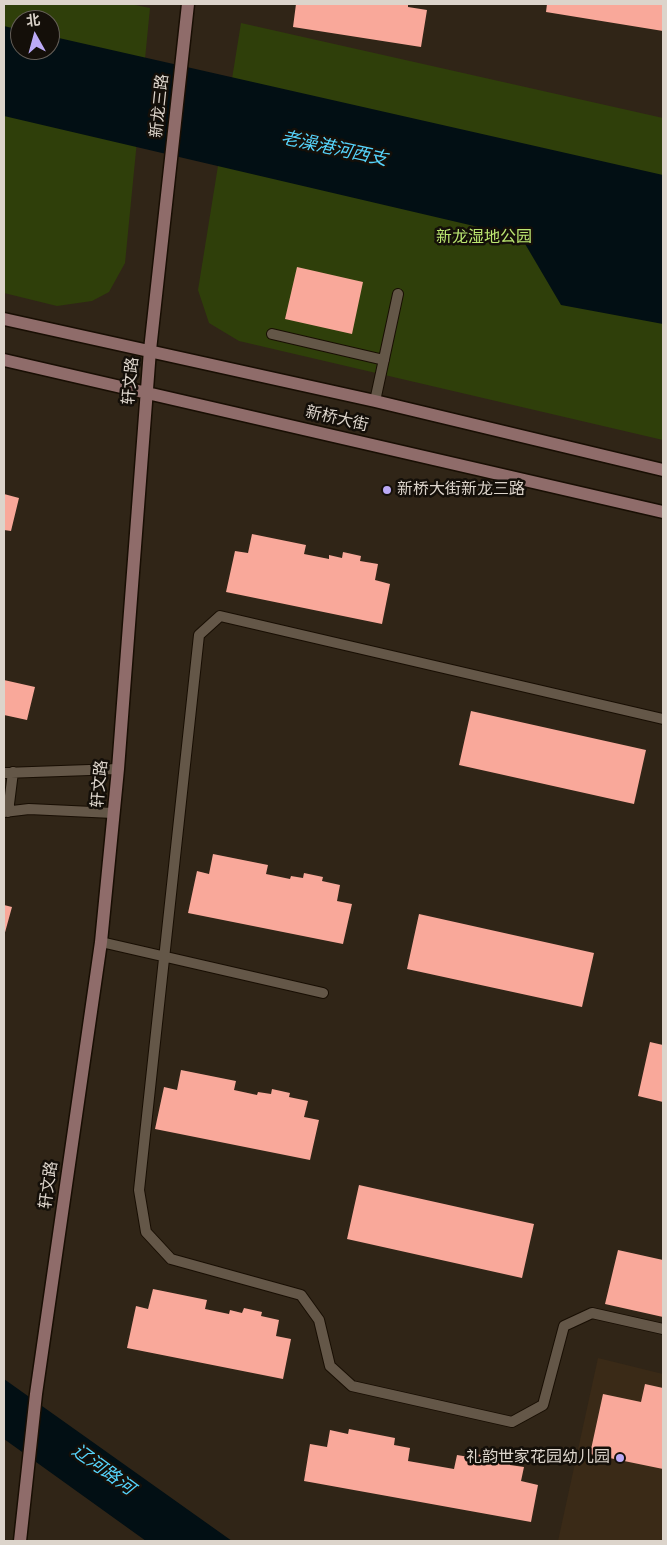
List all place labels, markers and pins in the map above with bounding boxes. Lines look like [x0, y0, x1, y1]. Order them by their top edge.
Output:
place label: 新桥大街新龙三路 [397, 480, 525, 500]
marker: 新桥大街新龙三路 [381, 484, 393, 496]
place label: 礼韵世家花园幼儿园 [466, 1448, 610, 1468]
marker: 礼韵世家花园幼儿园 [614, 1452, 626, 1464]

